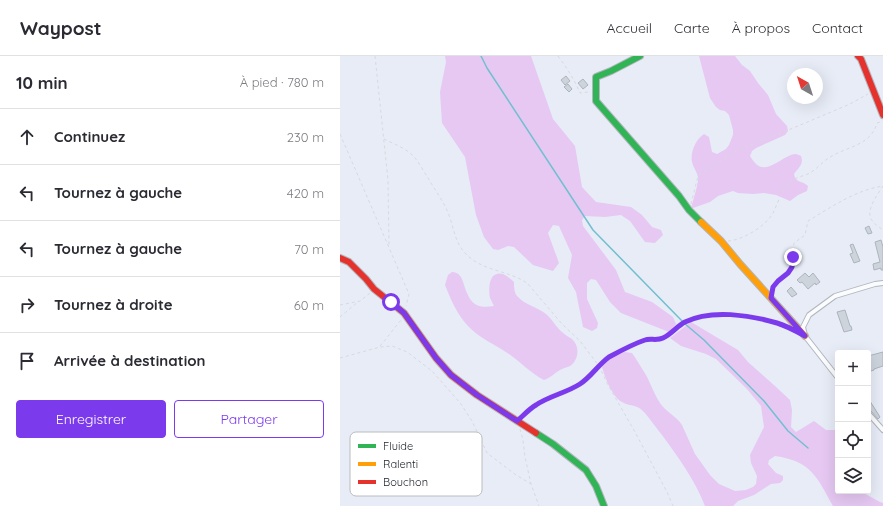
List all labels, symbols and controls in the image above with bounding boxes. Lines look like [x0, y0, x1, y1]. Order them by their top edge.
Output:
text: Waypost [20, 16, 102, 40]
text: Accueil [606, 19, 652, 37]
text: Carte [674, 19, 710, 37]
text: À propos [732, 19, 790, 37]
text: Contact [812, 19, 863, 37]
north arrow [787, 68, 823, 104]
text: 10 min [16, 72, 68, 93]
text: À pied · 780 m [240, 74, 324, 90]
icon: ahead [16, 126, 38, 148]
text: Continuez [54, 127, 125, 146]
text: 230 m [287, 129, 324, 145]
icon: left [16, 182, 38, 204]
text: Tournez à gauche [54, 183, 182, 202]
text: 420 m [287, 185, 324, 201]
icon: left [16, 238, 38, 260]
text: Tournez à gauche [54, 239, 182, 258]
text: 70 m [294, 241, 324, 257]
route end [784, 248, 802, 266]
route start [382, 293, 400, 311]
icon: right [16, 294, 38, 316]
text: Tournez à droite [54, 295, 173, 314]
text: 60 m [294, 297, 324, 313]
icon: arrive [16, 350, 38, 372]
map controls [835, 350, 871, 494]
button: + [835, 350, 871, 386]
text: Arrivée à destination [54, 351, 206, 370]
button: − [835, 386, 871, 422]
button: Enregistrer [16, 400, 166, 438]
button: Partager [174, 400, 324, 438]
button: locate [835, 422, 871, 458]
legend [350, 432, 482, 496]
text: Fluide [383, 439, 413, 453]
text: Ralenti [383, 457, 418, 471]
button: layers [835, 458, 871, 494]
text: Bouchon [383, 475, 428, 489]

